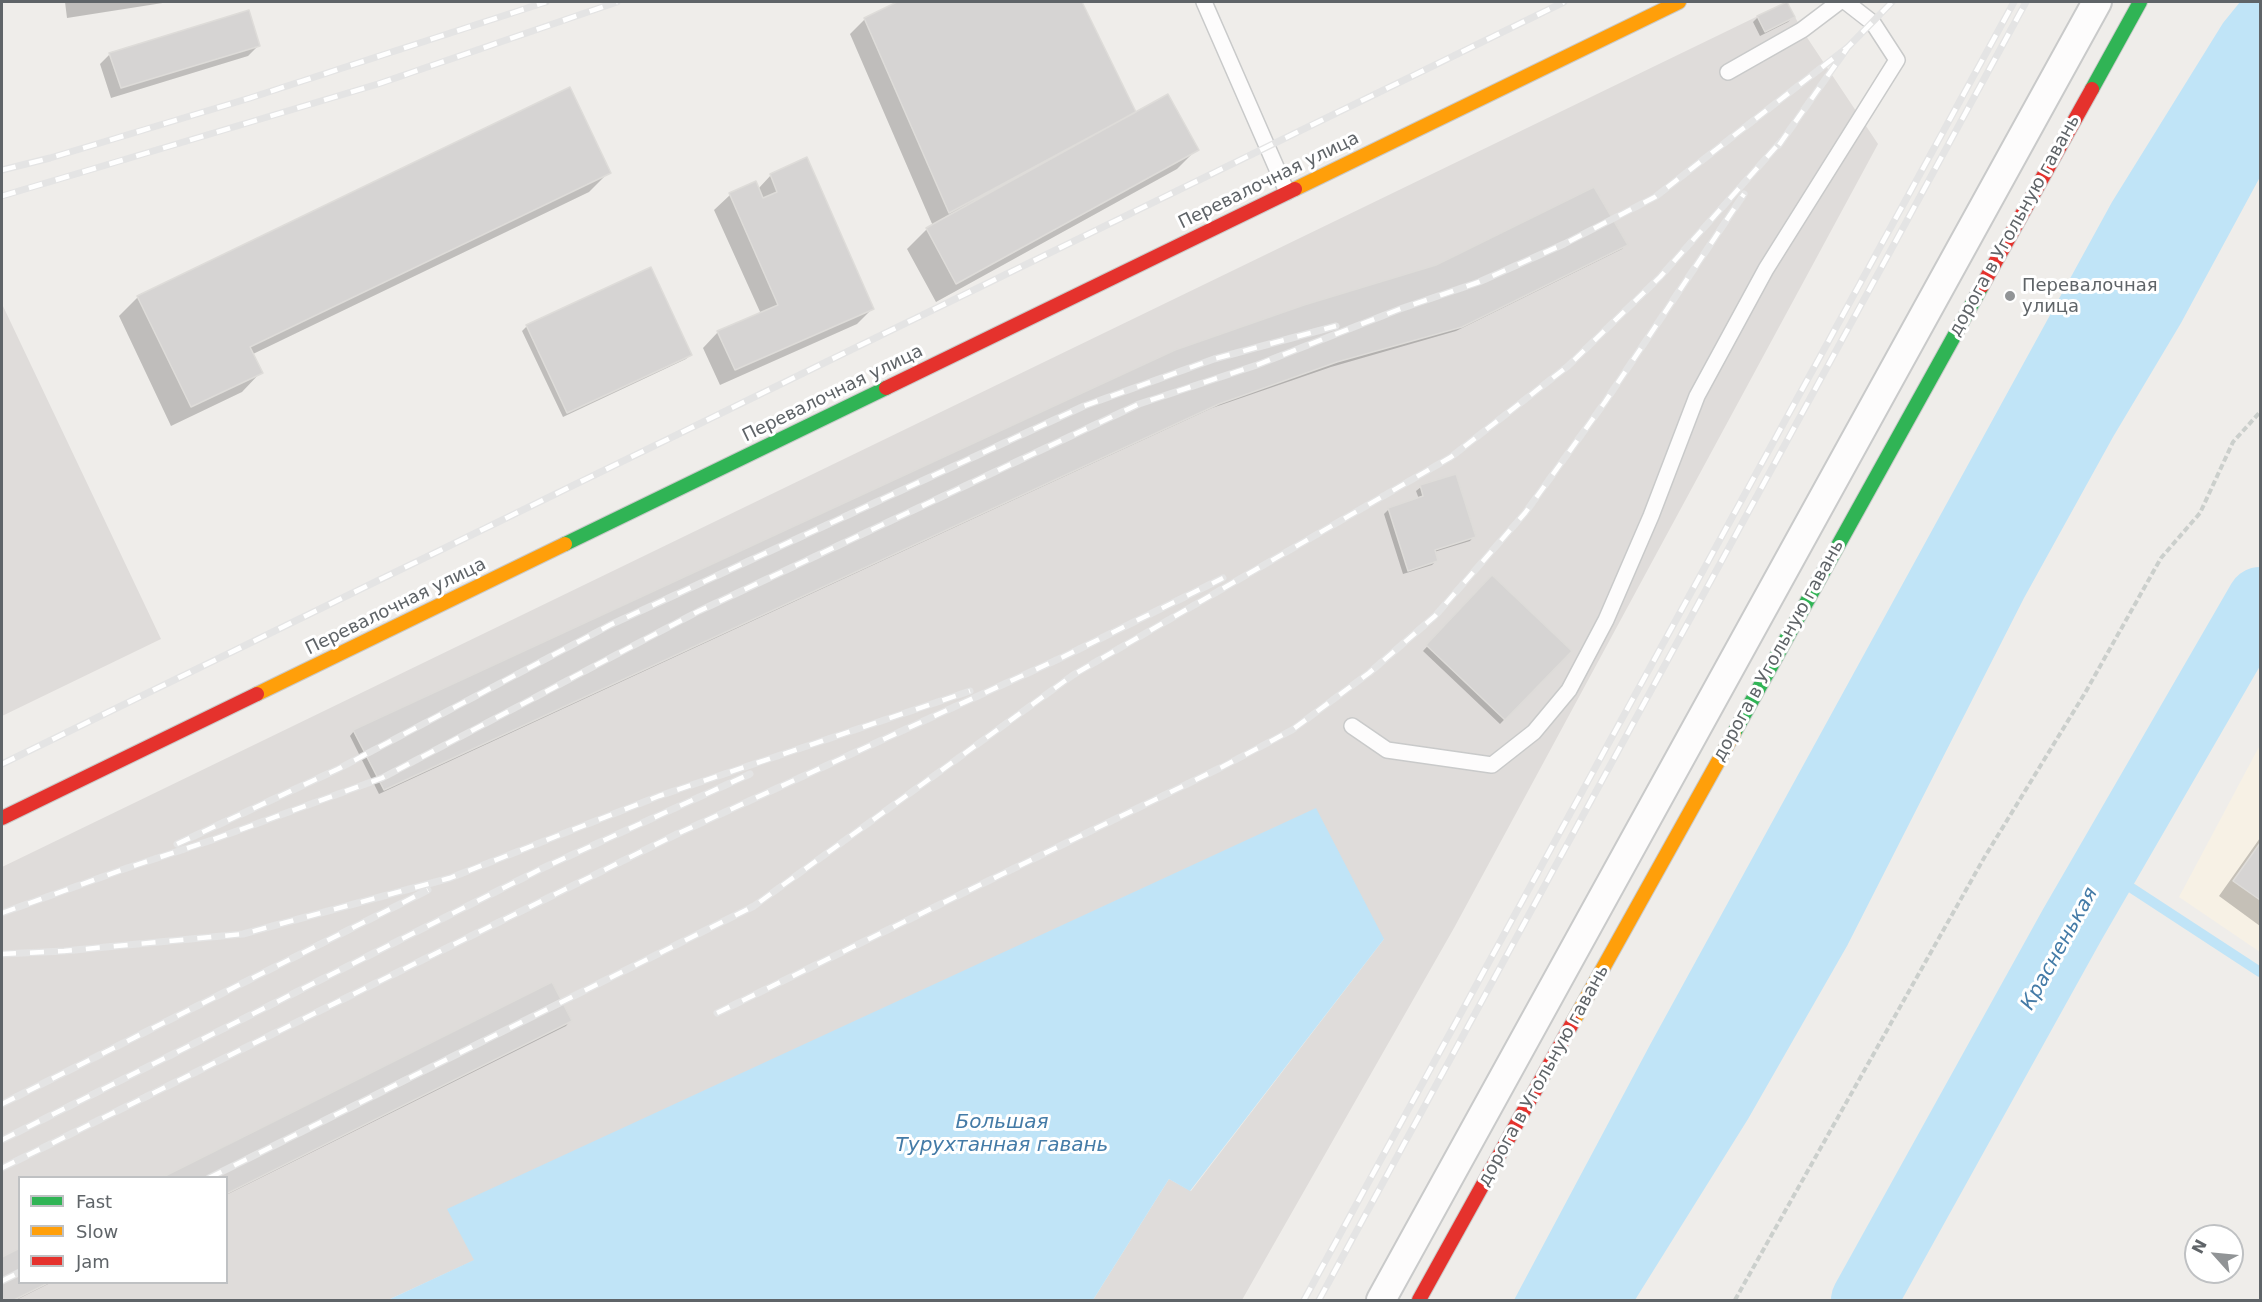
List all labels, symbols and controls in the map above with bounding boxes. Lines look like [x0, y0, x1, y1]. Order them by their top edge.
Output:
street label: дорога в Угольную гавань [1945, 112, 2085, 340]
street label: Перевалочная улица [1175, 128, 1363, 234]
place label: Перевалочная улица [2022, 275, 2158, 318]
marker: Перевалочная улица [2003, 289, 2017, 303]
street label: Перевалочная улица [739, 341, 927, 447]
street label: дорога в Угольную гавань [1709, 537, 1849, 765]
street label: Перевалочная улица [302, 554, 490, 660]
water label: Красненькая [2016, 883, 2104, 1015]
street label: дорога в Угольную гавань [1474, 962, 1614, 1190]
water label: Большая Турухтанная гавань [896, 1111, 1108, 1158]
legend [18, 1176, 228, 1284]
text: Fast [76, 1191, 112, 1212]
text: Slow [76, 1221, 118, 1242]
north arrow [2184, 1224, 2244, 1284]
text: N [2188, 1236, 2211, 1257]
text: Jam [76, 1251, 110, 1272]

